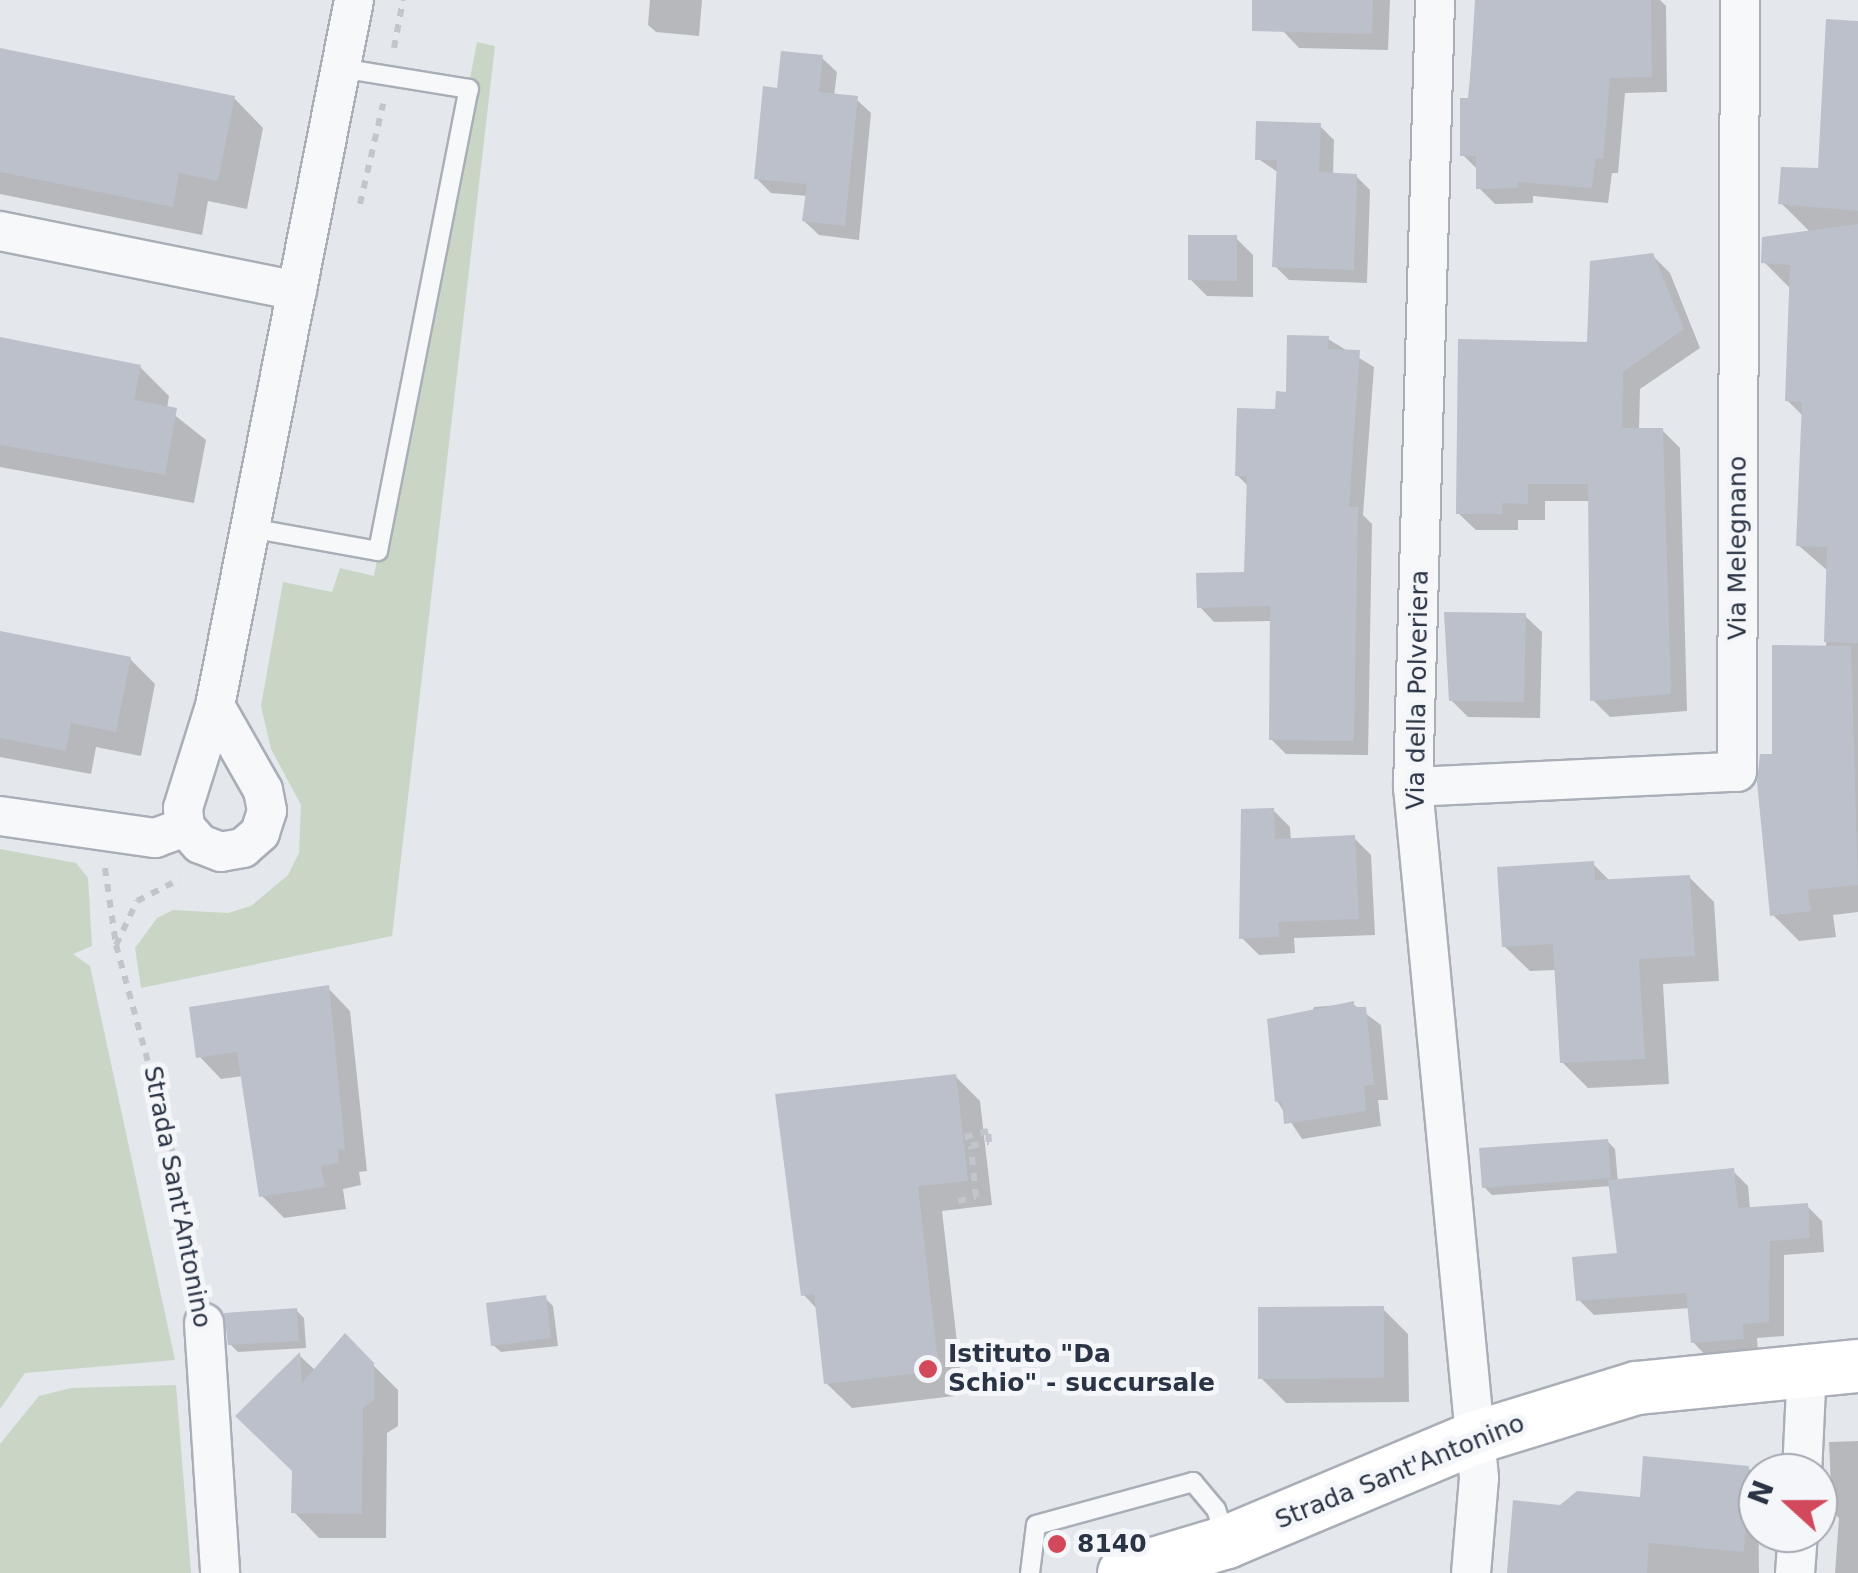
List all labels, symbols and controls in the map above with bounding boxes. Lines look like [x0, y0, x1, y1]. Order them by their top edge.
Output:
street label: Via Melegnano [1723, 456, 1753, 640]
street label: Via della Polveriera [1401, 570, 1435, 810]
street label: Strada Sant'Antonino [137, 1064, 217, 1330]
place label: Istituto "Da Schio" - succursale [948, 1340, 1215, 1399]
marker: Istituto "Da Schio" - succursale [917, 1358, 939, 1380]
street label: Strada Sant'Antonino [1271, 1408, 1529, 1536]
north arrow [1738, 1453, 1838, 1553]
text: N [1742, 1476, 1781, 1510]
place label: 8140 [1077, 1529, 1147, 1559]
marker: 8140 [1046, 1533, 1068, 1555]

